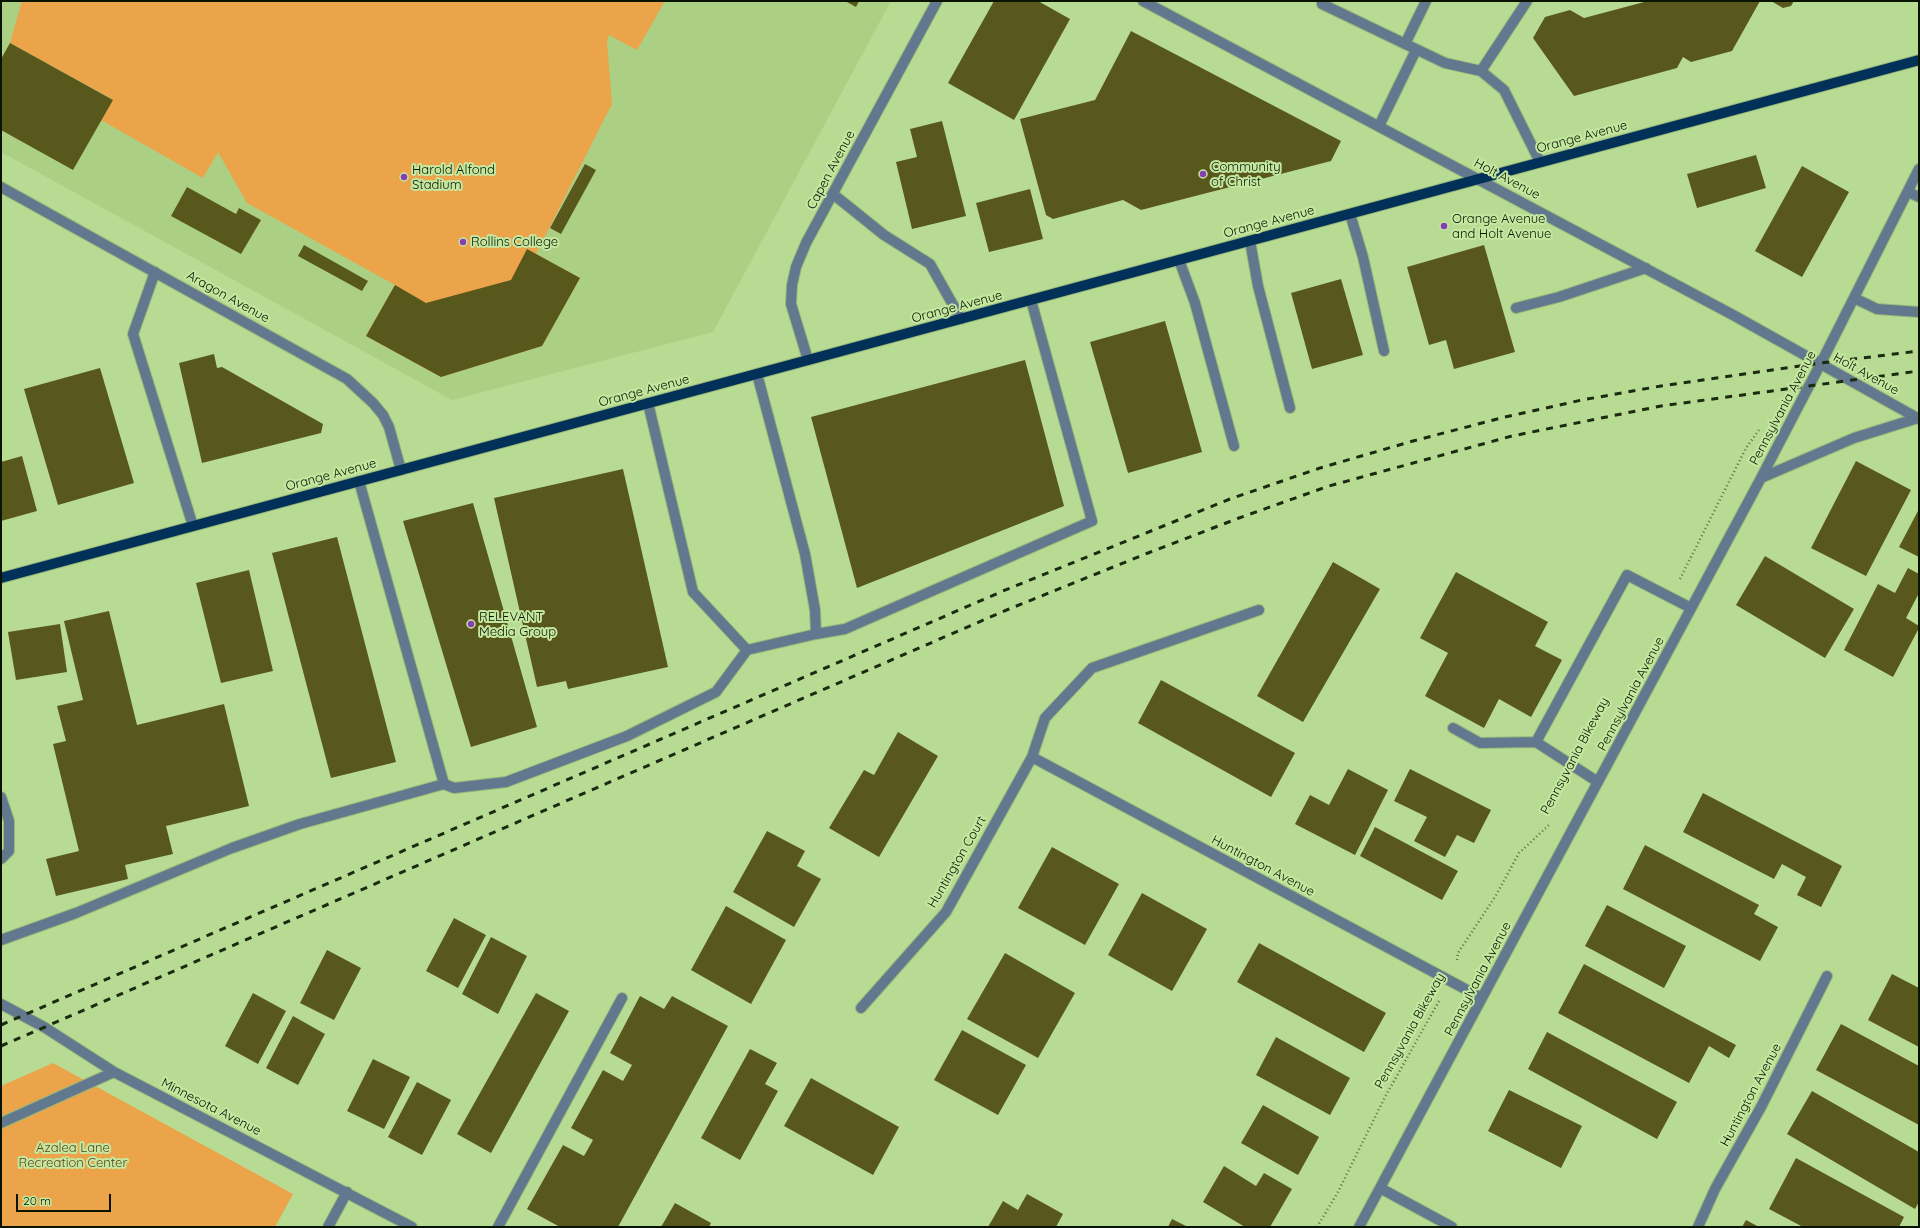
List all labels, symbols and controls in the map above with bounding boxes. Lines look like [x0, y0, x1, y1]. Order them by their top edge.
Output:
street label: Orange Avenue [1535, 117, 1629, 157]
street label: Capen Avenue [804, 128, 858, 212]
street label: Holt Avenue [1471, 155, 1543, 203]
place label: Community of Christ [1211, 159, 1281, 190]
place label: Harold Alfond Stadium [412, 162, 495, 193]
marker: Community of Christ [1198, 169, 1208, 179]
marker: Harold Alfond Stadium [399, 172, 409, 182]
street label: Orange Avenue [1222, 202, 1316, 242]
place label: Orange Avenue and Holt Avenue [1452, 211, 1551, 242]
marker: Orange Avenue and Holt Avenue [1439, 221, 1449, 231]
place label: Rollins College [471, 234, 558, 250]
marker: Rollins College [458, 237, 468, 247]
street label: Aragon Avenue [184, 268, 272, 326]
street label: Orange Avenue [910, 287, 1004, 327]
street label: Pennsylvania Avenue [1746, 348, 1820, 468]
street label: Holt Avenue [1830, 350, 1902, 398]
street label: Orange Avenue [597, 371, 691, 411]
street label: Orange Avenue [284, 455, 378, 495]
place label: RELEVANT Media Group [479, 609, 556, 640]
marker: RELEVANT Media Group [466, 619, 476, 629]
street label: Pennsylvania Avenue [1594, 634, 1668, 754]
street label: Pennsyvania Bikeway [1538, 695, 1612, 817]
street label: Huntington Court [924, 813, 990, 911]
street label: Huntington Avenue [1209, 832, 1317, 900]
street label: Pennsylvania Avenue [1441, 919, 1515, 1039]
street label: Pennsyvania Bikeway [1372, 970, 1448, 1092]
street label: Huntington Avenue [1717, 1041, 1785, 1149]
street label: Minnesota Avenue [158, 1075, 264, 1139]
park label: Azalea Lane Recreation Center [19, 1140, 127, 1171]
scale bar [18, 1186, 113, 1212]
text: 20 m [23, 1193, 51, 1208]

